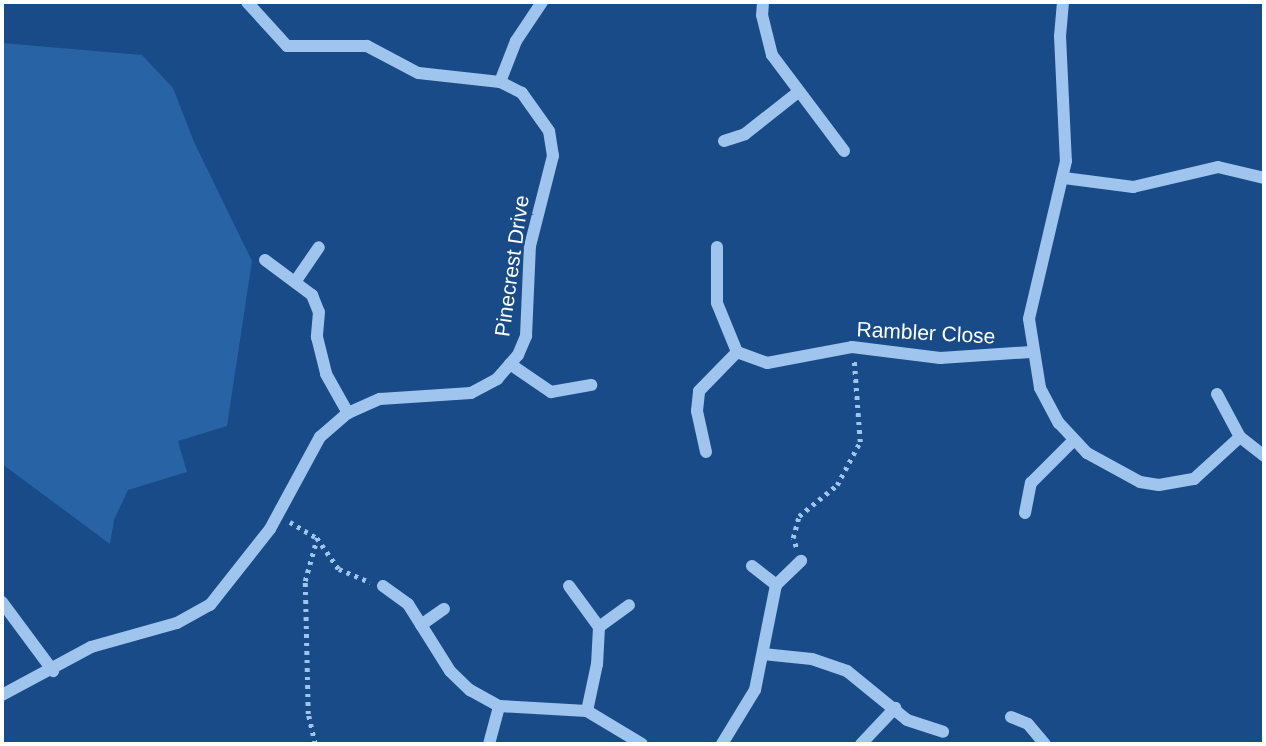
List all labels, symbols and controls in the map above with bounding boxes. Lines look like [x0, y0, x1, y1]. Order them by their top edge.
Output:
street label: Pinecrest Drive [490, 194, 534, 338]
street label: Rambler Close [856, 317, 996, 349]

